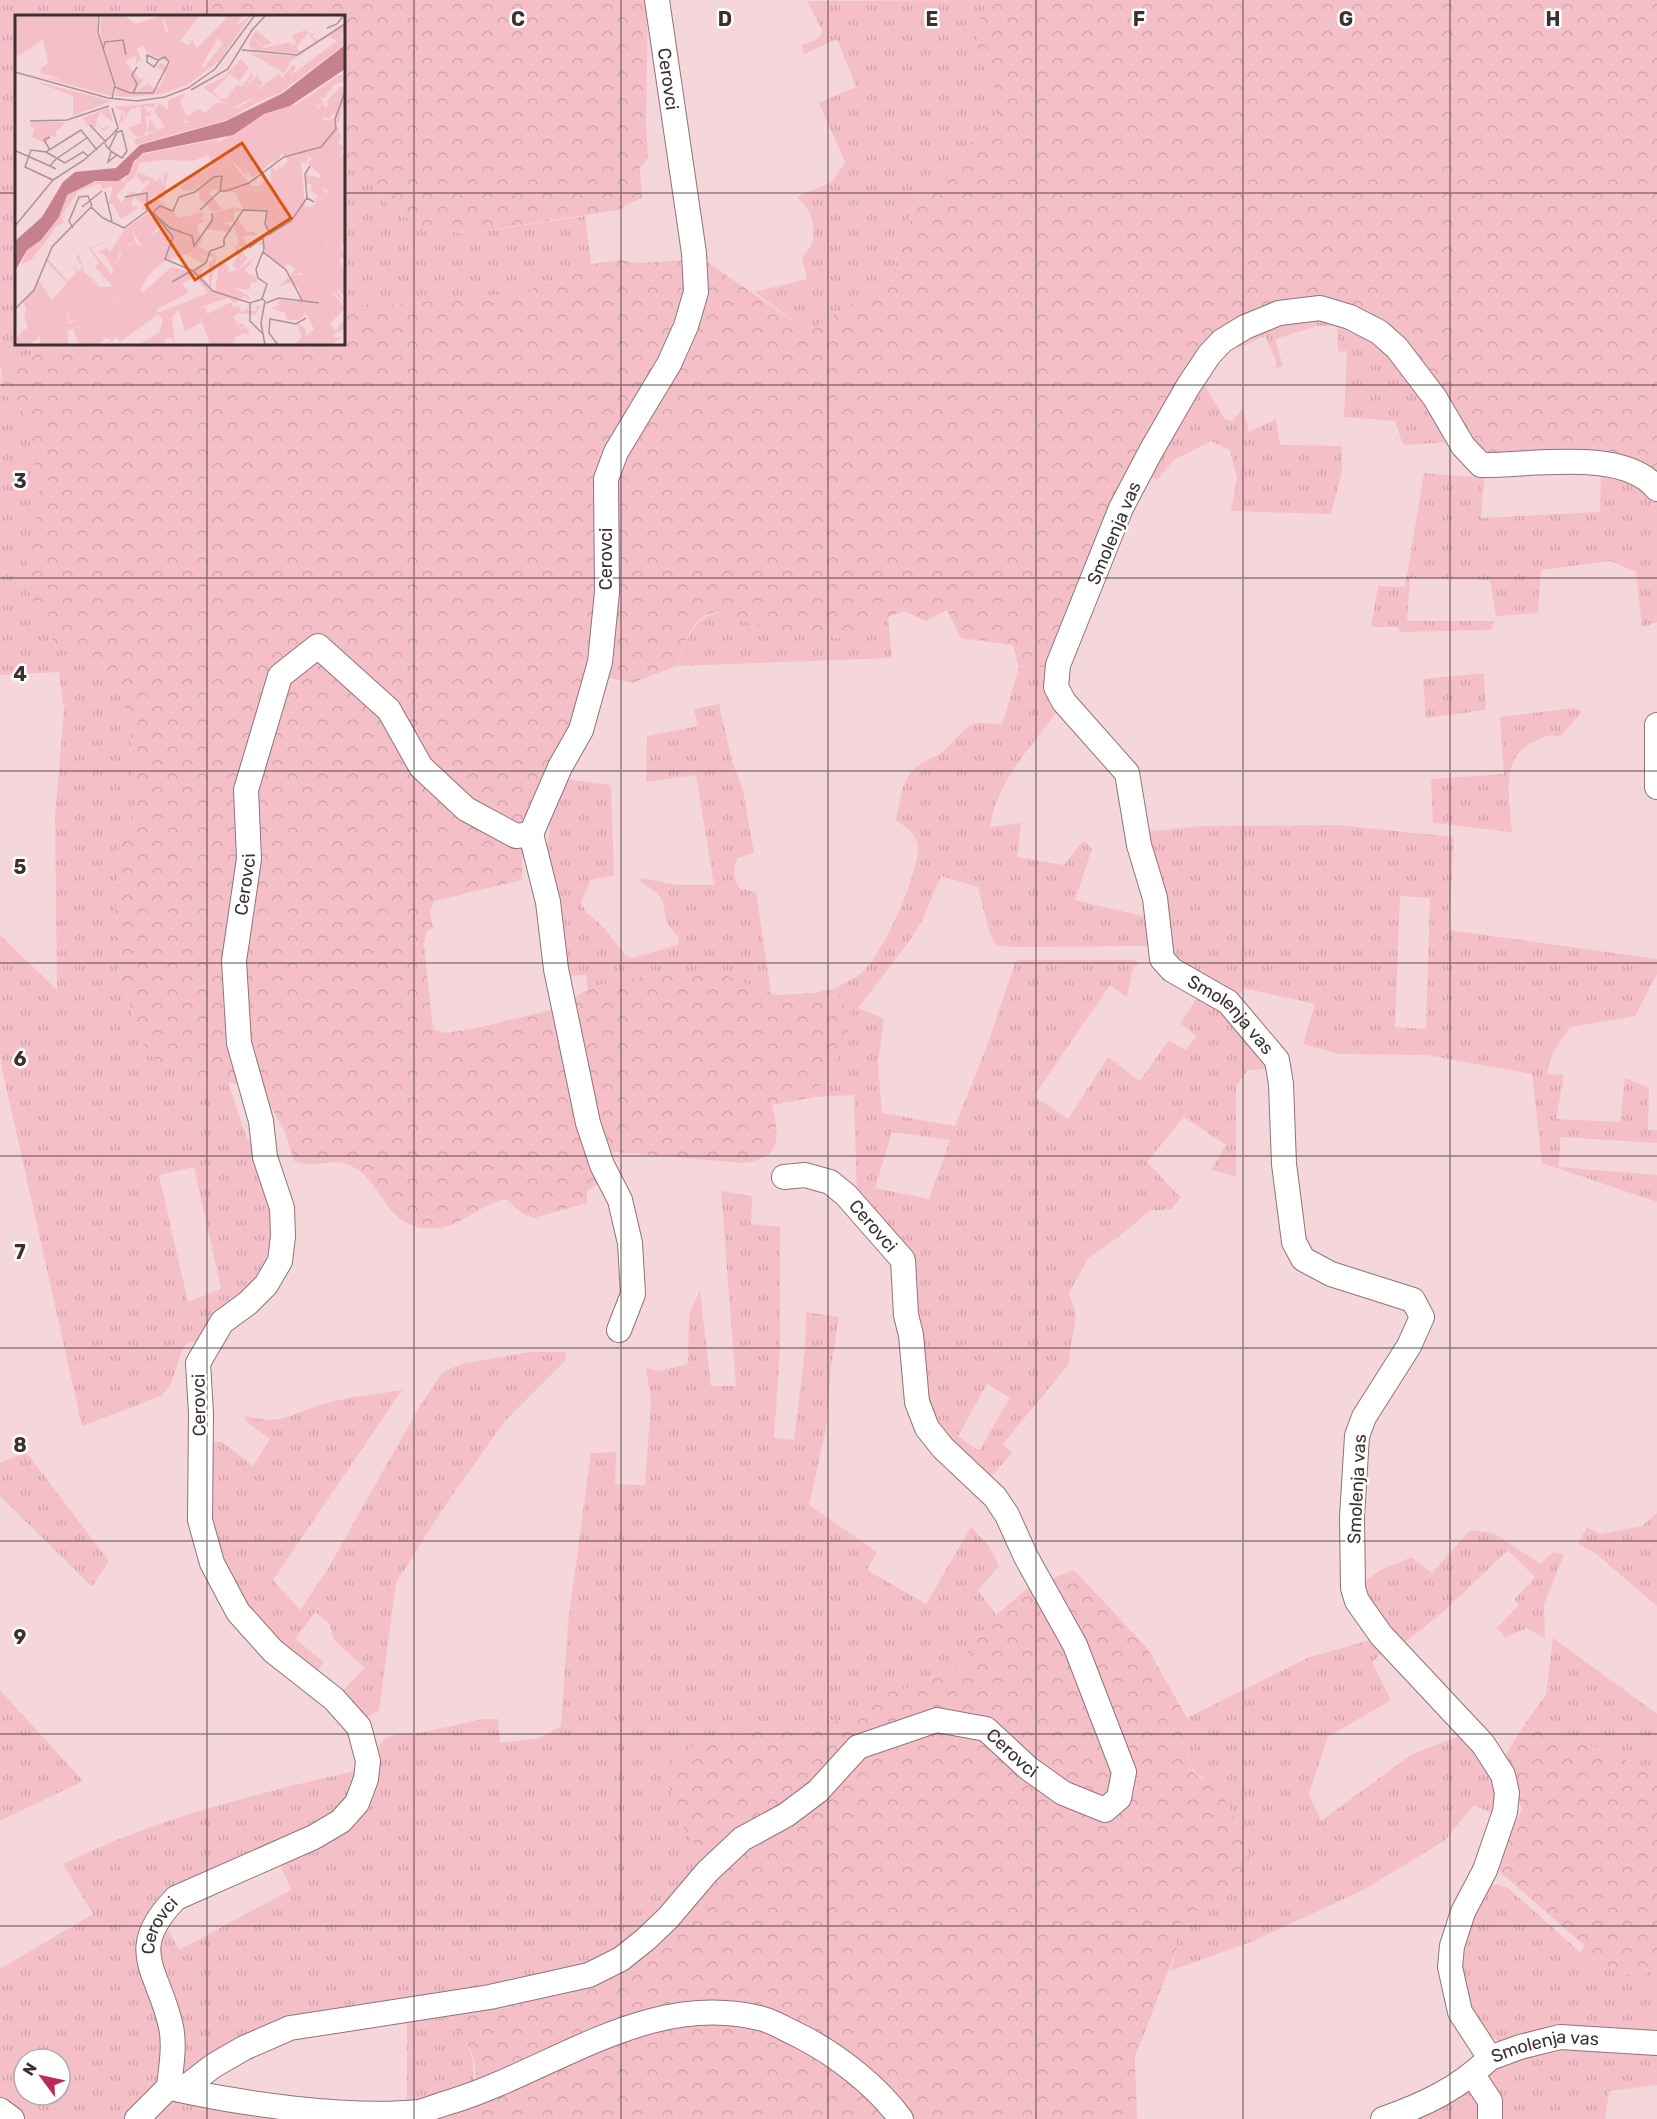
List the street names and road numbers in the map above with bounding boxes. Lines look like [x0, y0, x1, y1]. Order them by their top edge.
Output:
street label: Cerovci [653, 46, 683, 112]
street label: Smolenja vas [1082, 478, 1146, 588]
street label: Cerovci [595, 528, 617, 590]
street label: Cerovci [230, 853, 260, 917]
street label: Smolenja vas [1184, 970, 1278, 1059]
street label: Cerovci [844, 1195, 902, 1257]
street label: Cerovci [187, 1373, 211, 1437]
street label: Smolenja vas [1343, 1433, 1371, 1545]
street label: Cerovci [982, 1724, 1042, 1782]
street label: Cerovci [137, 1892, 183, 1955]
street label: Smolenja vas [1488, 2026, 1600, 2068]

